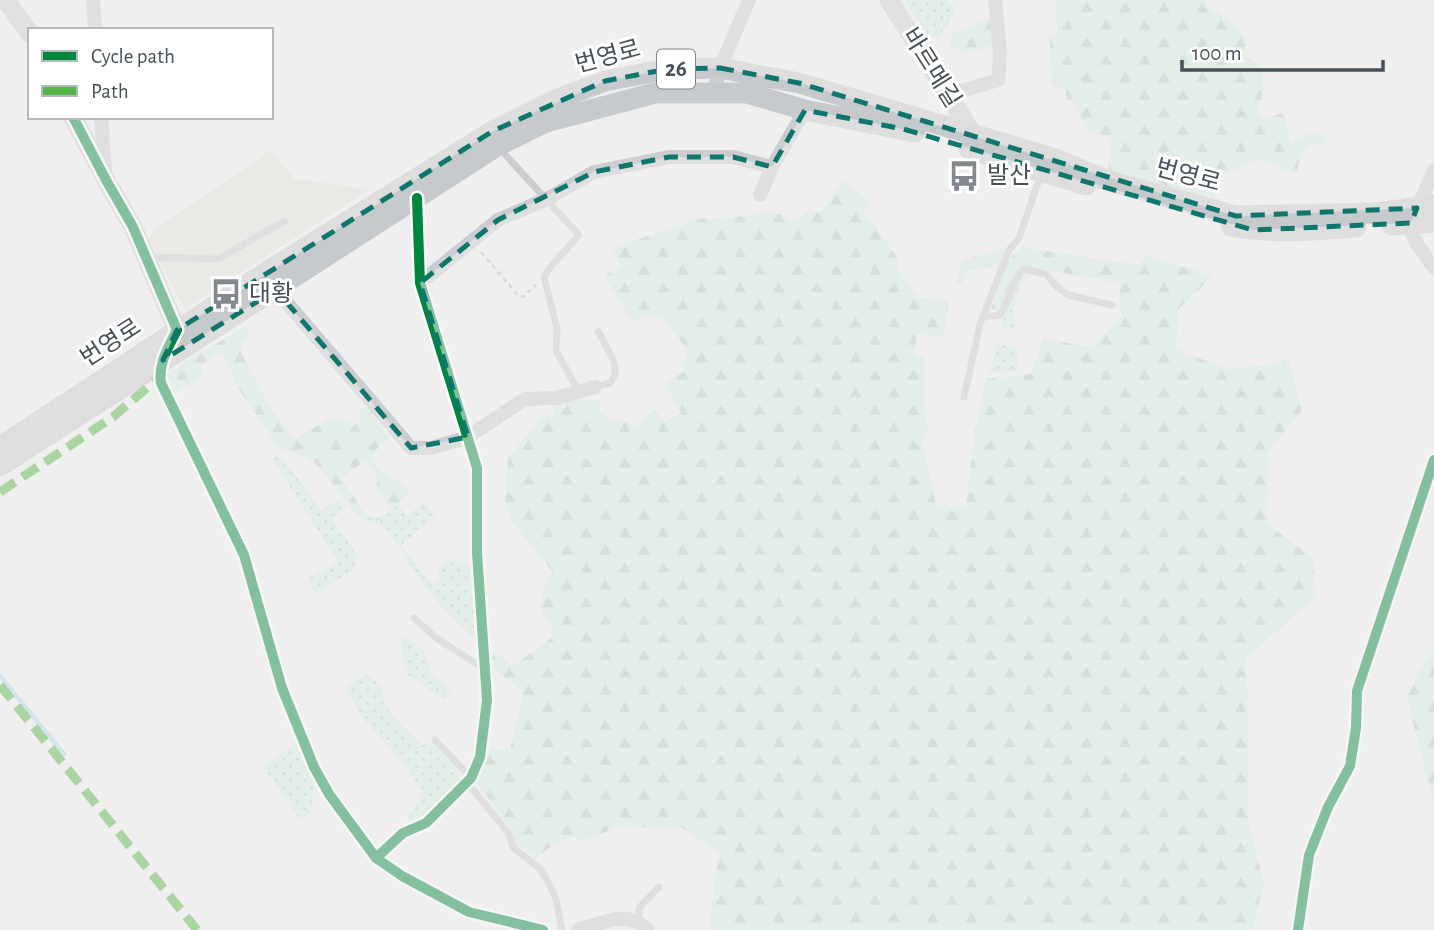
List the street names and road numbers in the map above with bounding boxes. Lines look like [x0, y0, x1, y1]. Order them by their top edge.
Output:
street label: 바르메길 [897, 24, 965, 112]
street label: 번영로 [573, 36, 643, 77]
road number: 26 [657, 50, 695, 88]
street label: 번영로 [1153, 155, 1223, 196]
street label: 번영로 [76, 314, 145, 371]

